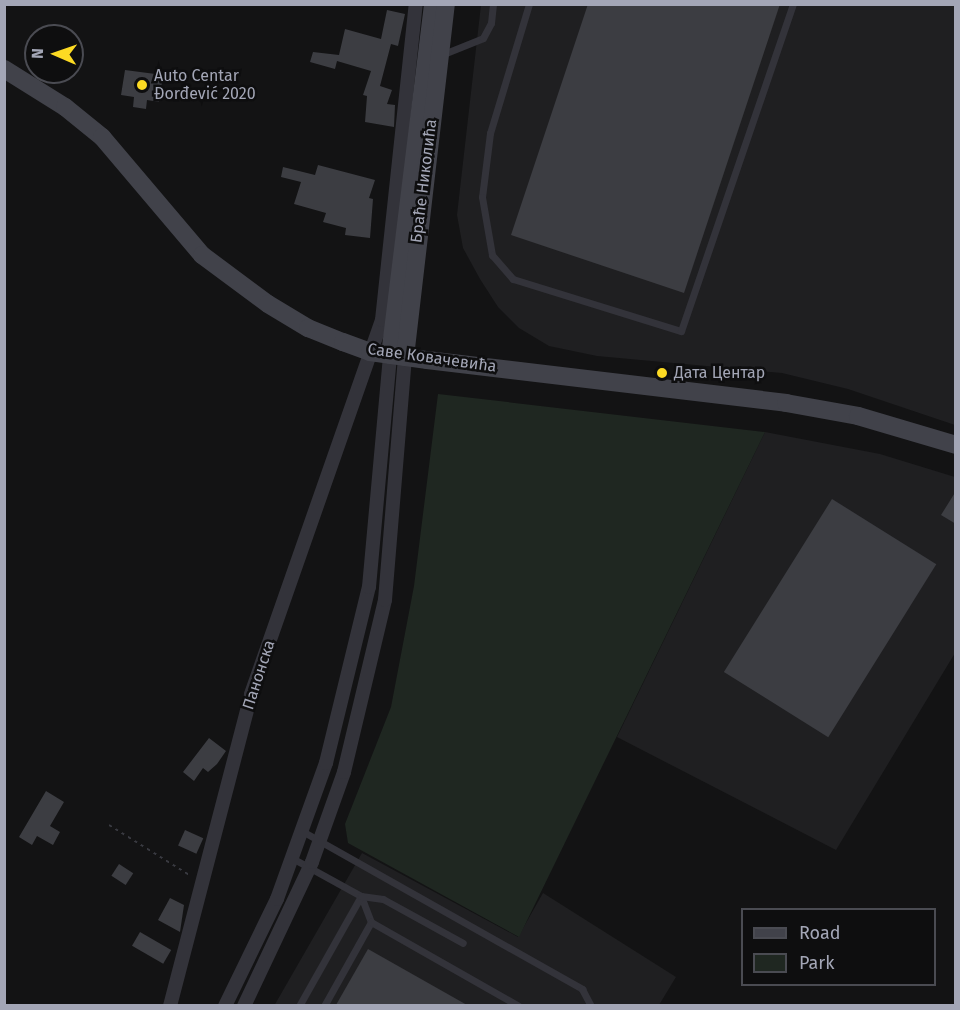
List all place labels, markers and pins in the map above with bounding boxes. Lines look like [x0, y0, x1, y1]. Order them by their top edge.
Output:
place label: Auto Centar Đorđević 2020 [154, 66, 256, 104]
marker: Auto Centar Đorđević 2020 [135, 78, 149, 92]
place label: Дата Центар [674, 363, 765, 383]
marker: Дата Центар [655, 366, 669, 380]

